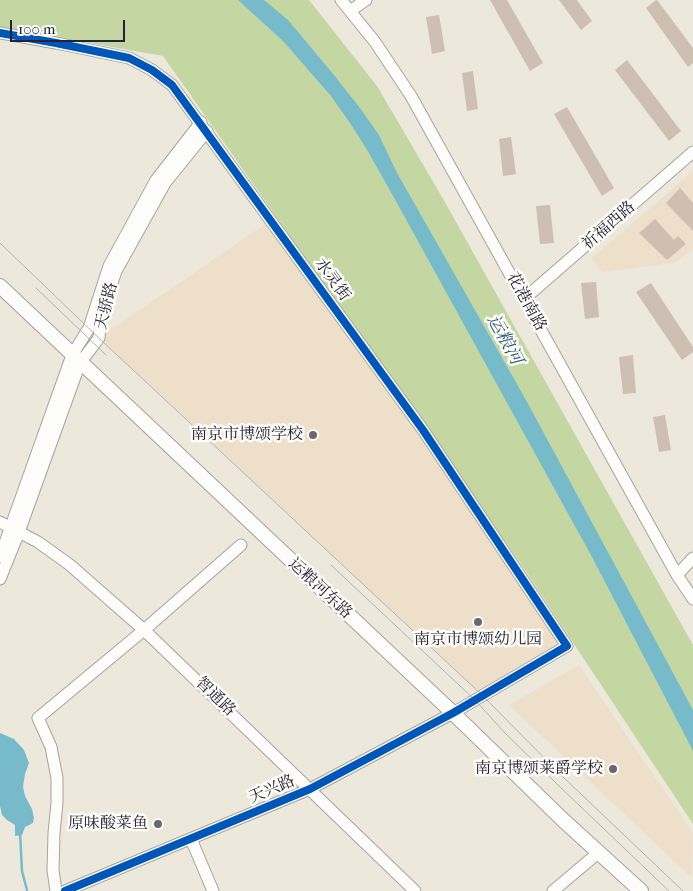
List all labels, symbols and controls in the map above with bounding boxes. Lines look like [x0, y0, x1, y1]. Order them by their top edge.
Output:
scale bar [12, 10, 128, 42]
text: 100 m [18, 20, 56, 38]
street label: 祈福西路 [579, 198, 639, 254]
street label: 水灵街 [310, 255, 354, 305]
street label: 花港南路 [502, 269, 550, 335]
street label: 天骄路 [92, 280, 122, 332]
water label: 运粮河 [481, 311, 527, 369]
place label: 南京市博颂学校 [191, 425, 303, 445]
marker: 南京市博颂学校 [307, 429, 319, 441]
street label: 运粮河东路 [284, 555, 356, 623]
marker: 南京市博颂幼儿园 [472, 616, 484, 628]
place label: 南京市博颂幼儿园 [414, 630, 542, 650]
street label: 智通路 [191, 673, 239, 721]
place label: 南京博颂莱爵学校 [475, 759, 603, 779]
marker: 南京博颂莱爵学校 [607, 763, 619, 775]
street label: 天兴路 [246, 772, 298, 808]
place label: 原味酸菜鱼 [68, 814, 148, 834]
marker: 原味酸菜鱼 [152, 818, 164, 830]

